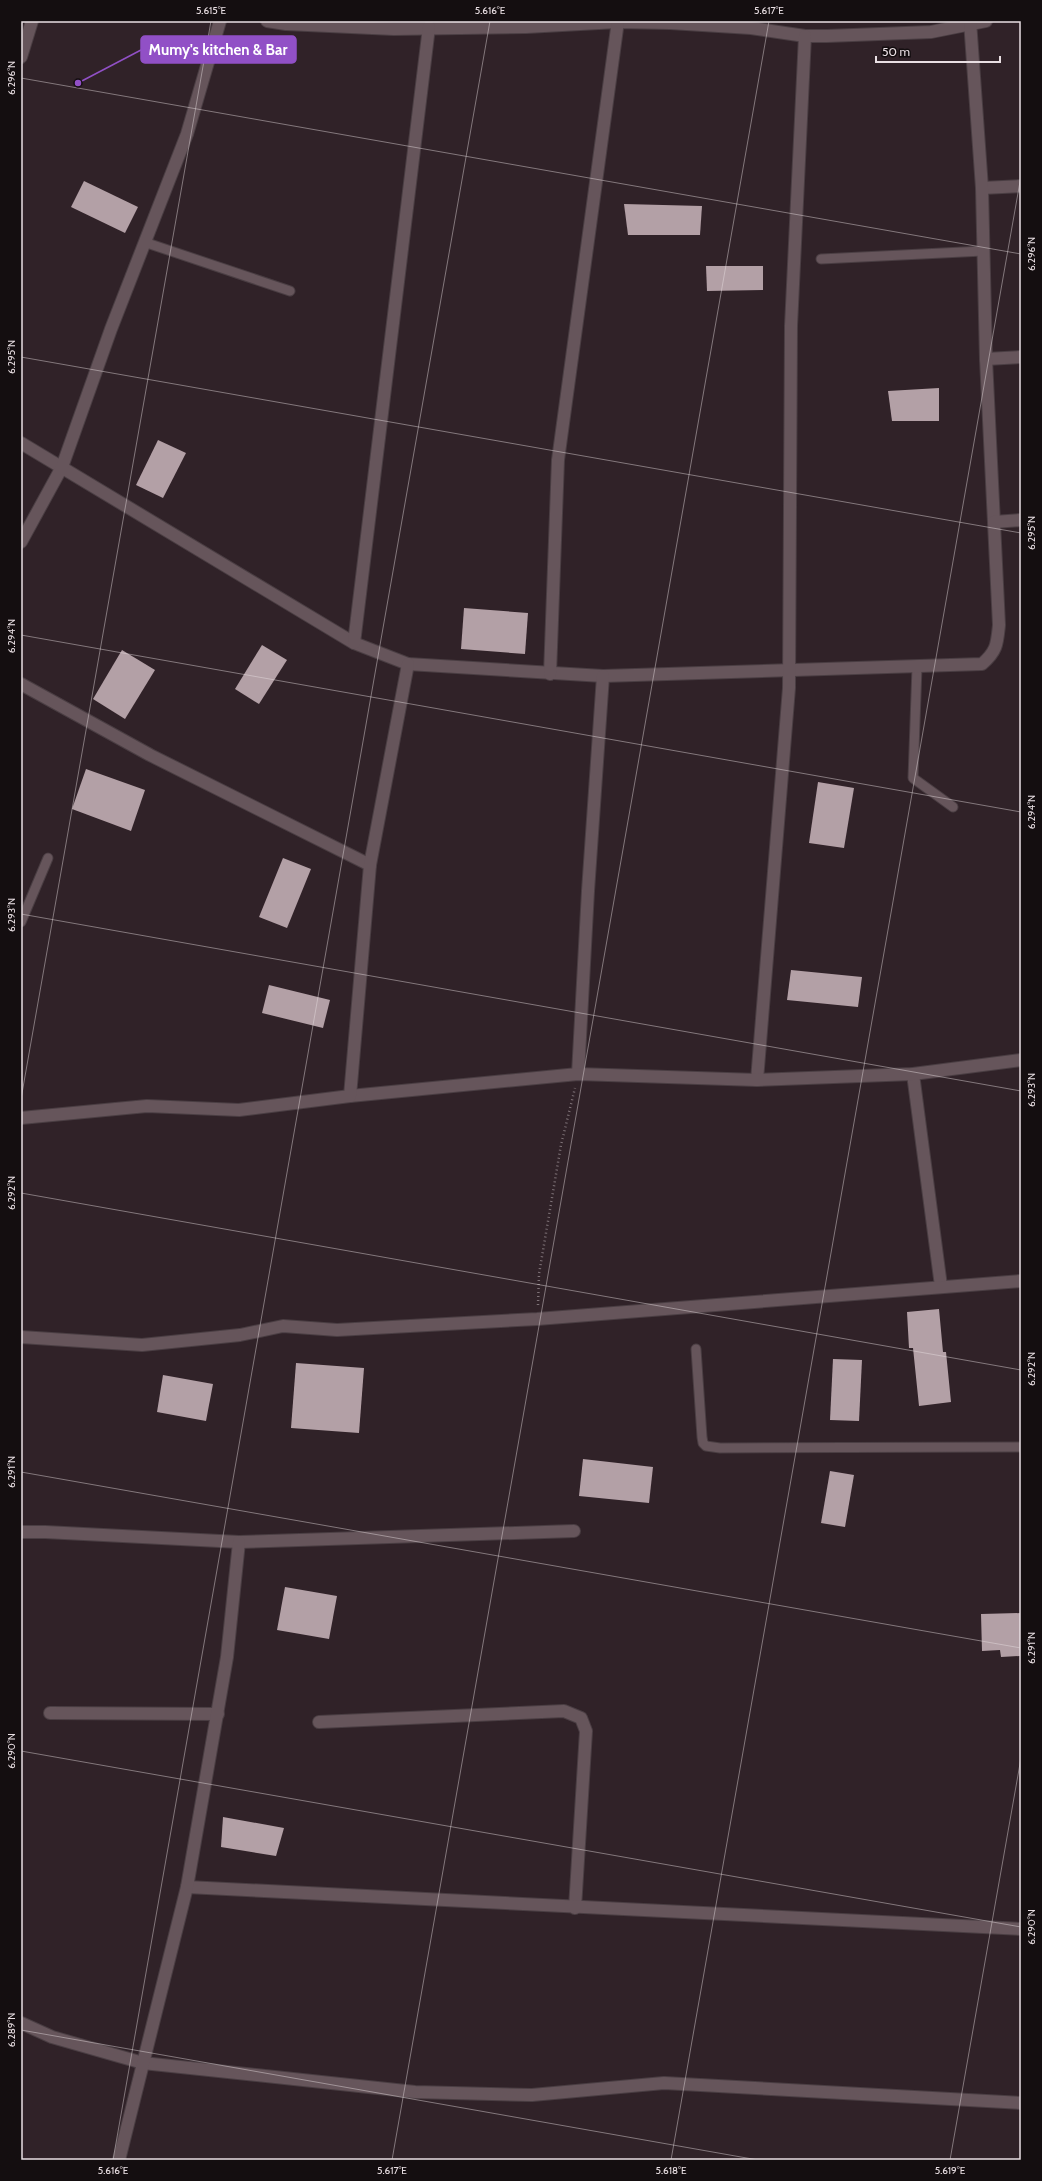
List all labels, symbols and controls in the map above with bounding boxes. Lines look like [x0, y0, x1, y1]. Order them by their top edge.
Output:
text: 5.615°E [196, 4, 227, 17]
text: 5.616°E [475, 4, 506, 17]
text: 5.617°E [754, 4, 784, 17]
callout: Mumy's kitchen & Bar [141, 36, 296, 63]
scale bar [876, 38, 1000, 64]
text: Mumy's kitchen & Bar [149, 41, 287, 59]
text: 50 m [882, 44, 910, 59]
text: 6.296°N [5, 61, 18, 95]
text: 6.296°N [1025, 237, 1038, 271]
text: 6.295°N [5, 340, 18, 374]
text: 6.295°N [1025, 516, 1038, 550]
text: 6.294°N [5, 619, 18, 653]
text: 6.294°N [1025, 795, 1038, 829]
text: 6.293°N [5, 898, 18, 932]
text: 6.293°N [1025, 1073, 1038, 1107]
text: 6.292°N [5, 1176, 18, 1210]
text: 6.292°N [1025, 1352, 1038, 1386]
text: 6.291°N [5, 1456, 18, 1488]
text: 6.291°N [1025, 1632, 1038, 1664]
text: 6.290°N [5, 1733, 18, 1769]
text: 6.290°N [1025, 1909, 1038, 1945]
text: 6.289°N [5, 2013, 18, 2047]
text: 5.616°E [98, 2164, 129, 2177]
text: 5.617°E [377, 2164, 407, 2177]
text: 5.618°E [656, 2164, 687, 2177]
text: 5.619°E [935, 2164, 966, 2177]

